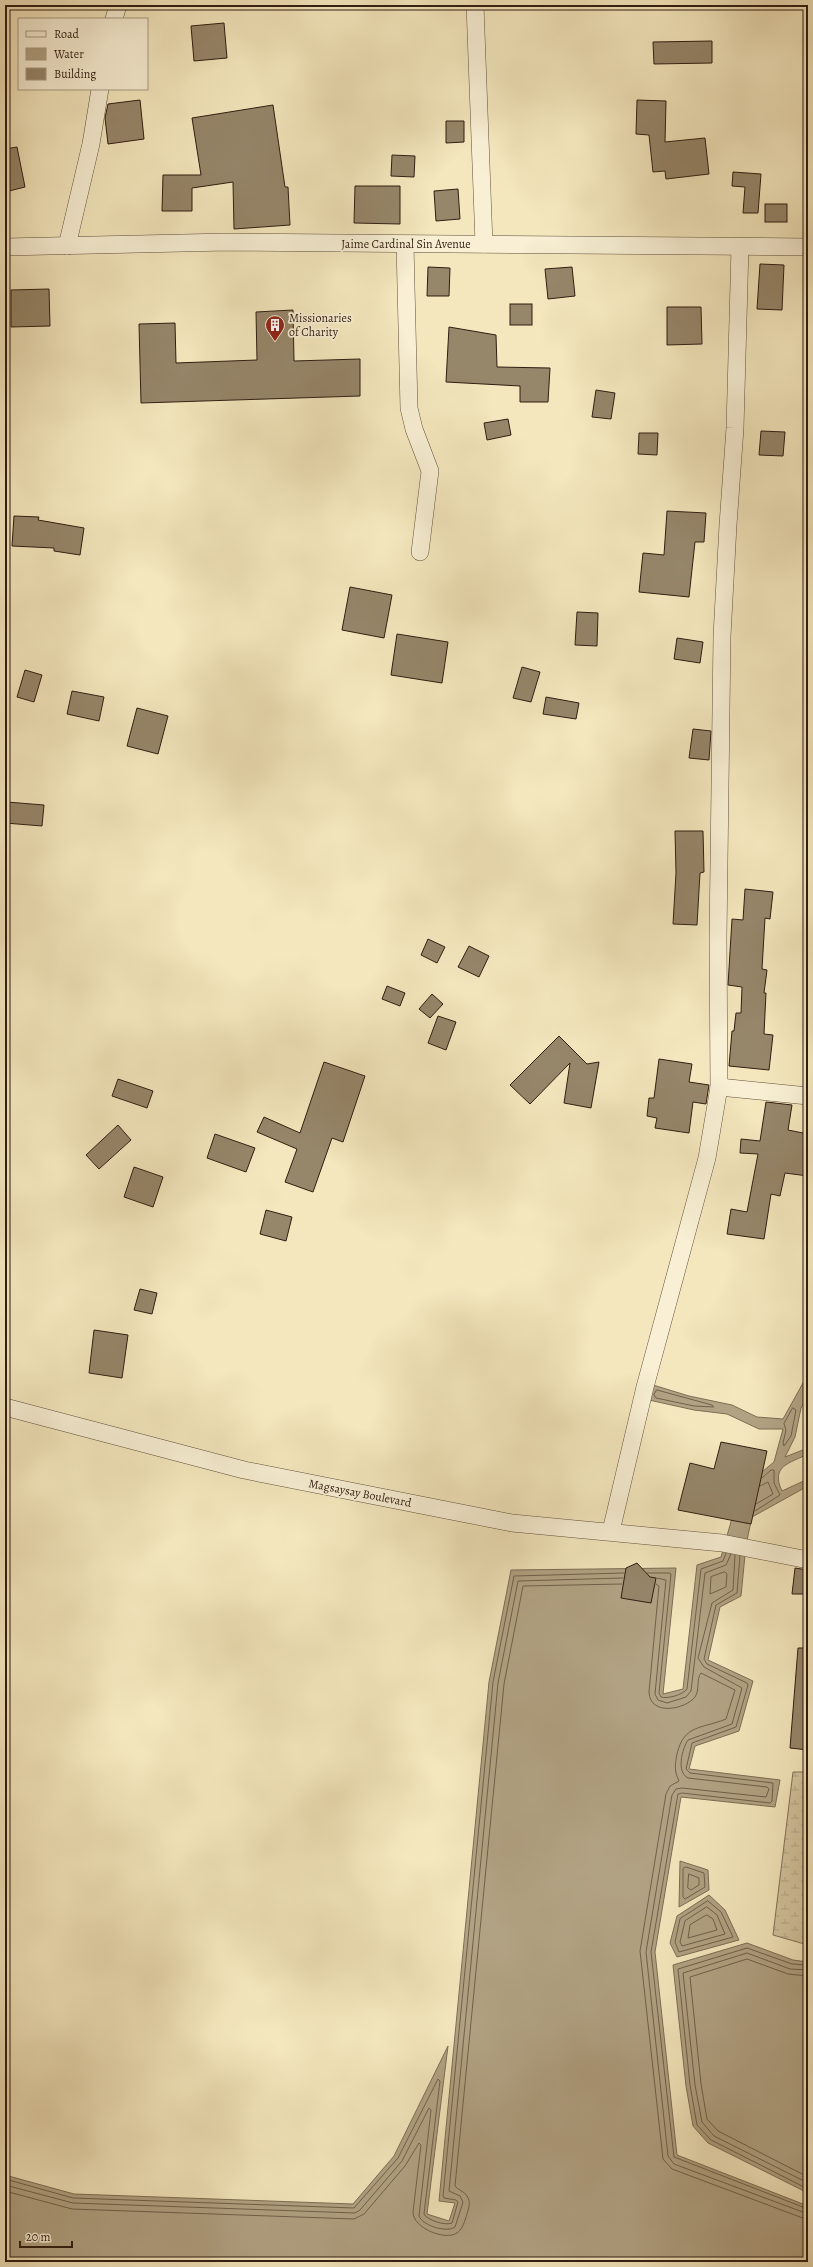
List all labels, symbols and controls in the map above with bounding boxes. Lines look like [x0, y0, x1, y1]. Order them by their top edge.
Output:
legend [18, 18, 148, 90]
text: Road [54, 26, 80, 42]
text: Water [53, 46, 84, 62]
text: Building [54, 66, 96, 82]
street label: Jaime Cardinal Sin Avenue [341, 236, 471, 252]
place label: Missionaries of Charity [289, 310, 352, 340]
building icon: Missionaries of Charity [264, 314, 286, 342]
street label: Magsaysay Boulevard [307, 1475, 413, 1511]
scale bar [20, 2223, 72, 2249]
text: 20 m [26, 2229, 50, 2245]

